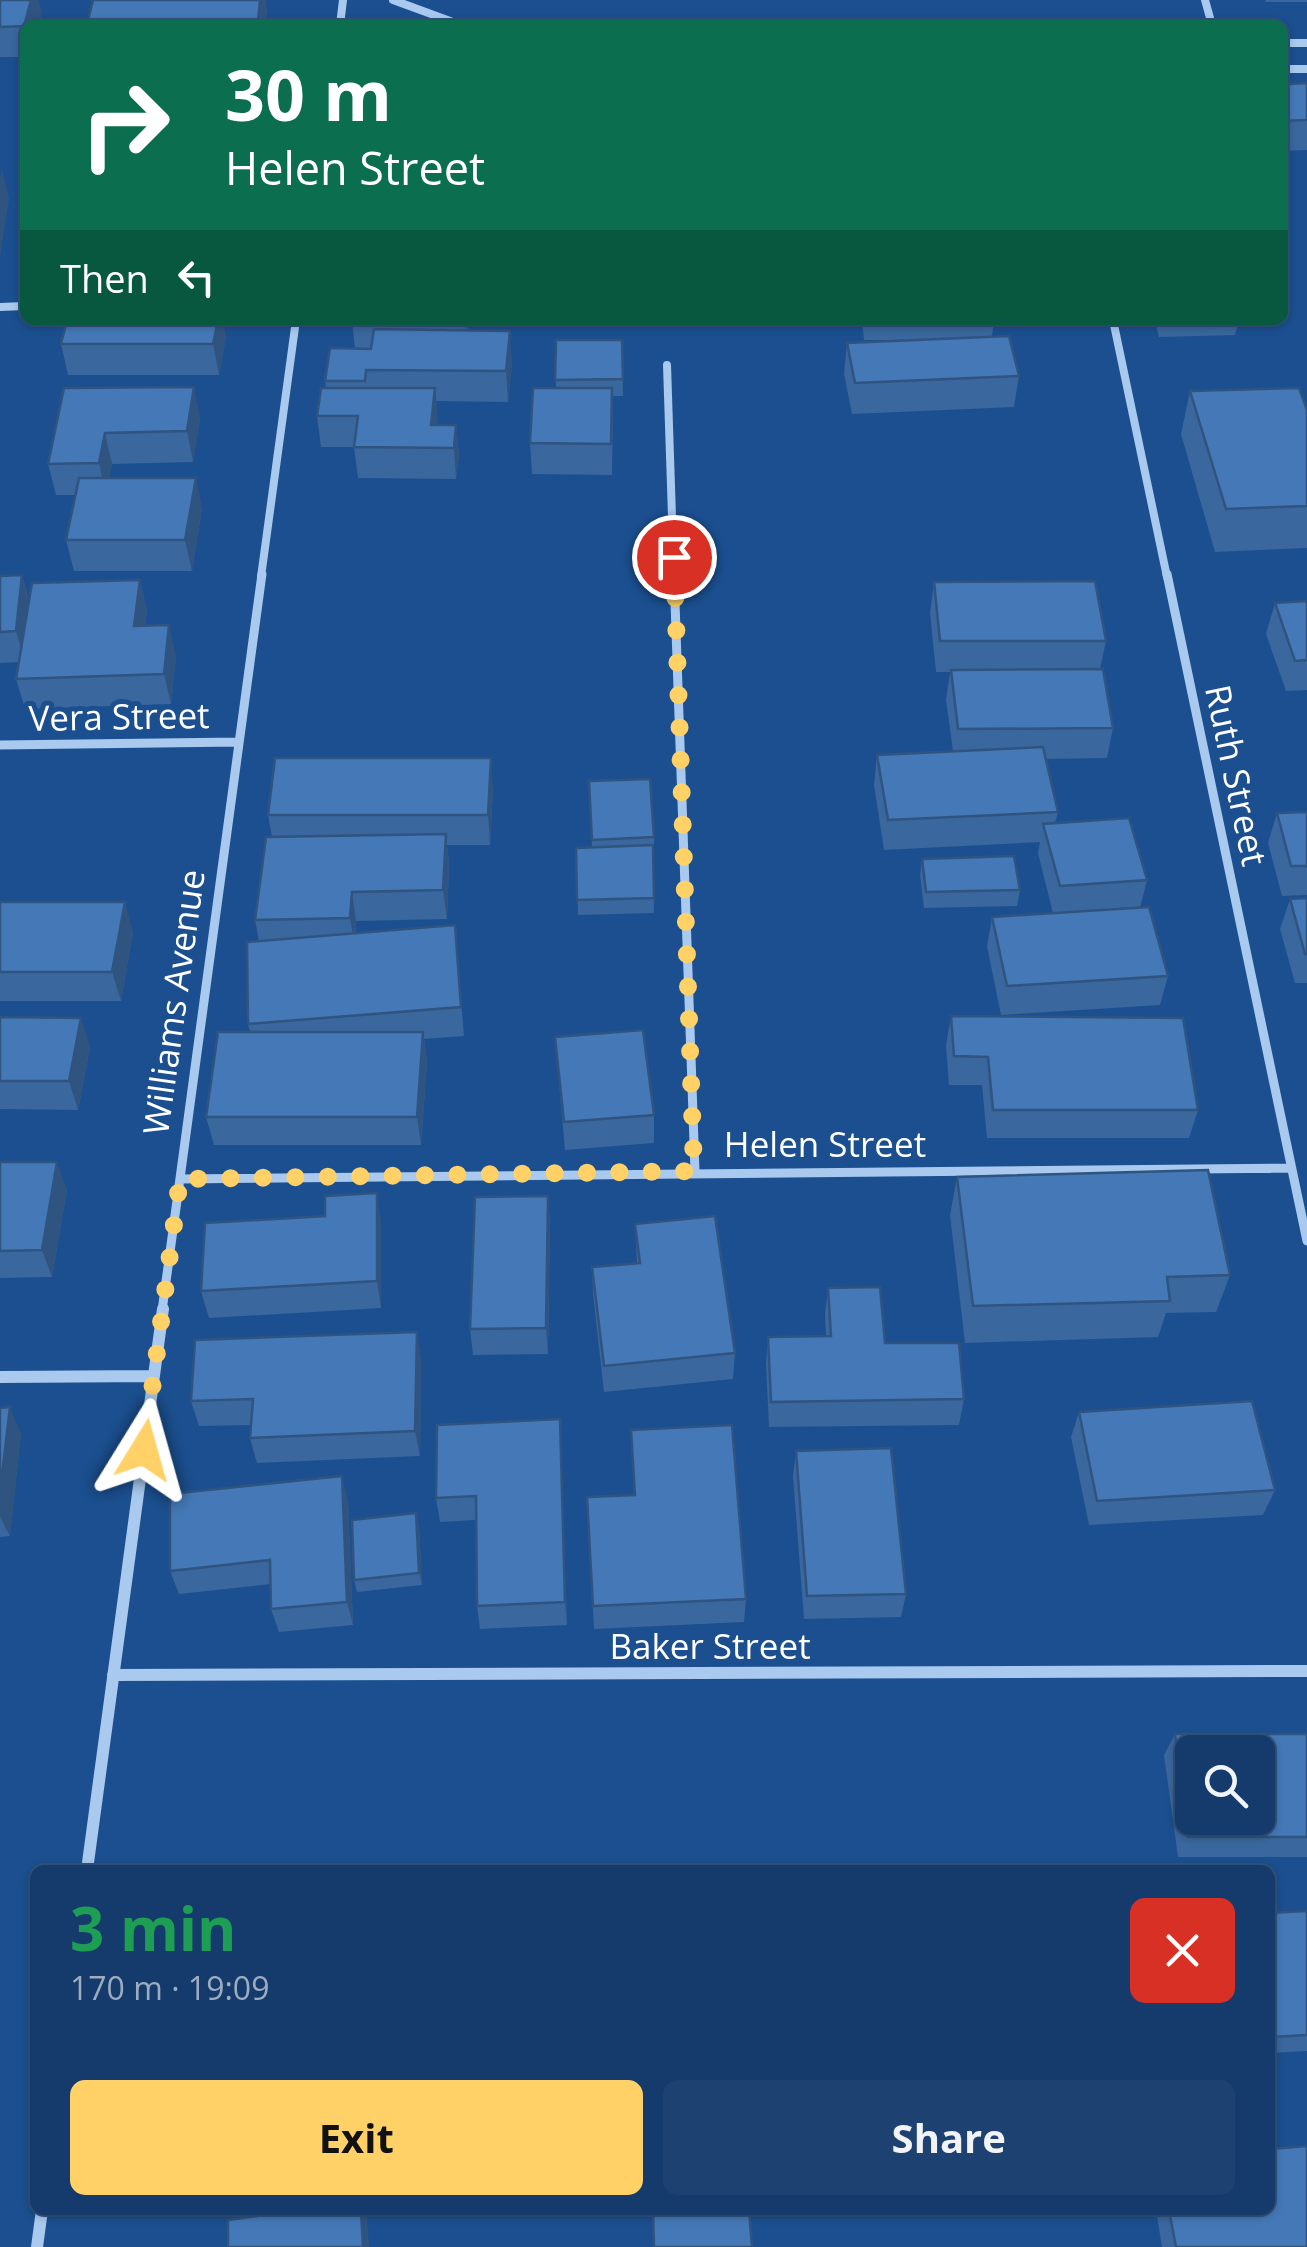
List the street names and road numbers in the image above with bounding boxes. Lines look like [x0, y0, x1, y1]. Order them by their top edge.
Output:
street label: Ruth Street [1195, 680, 1279, 870]
street label: Vera Street [28, 691, 210, 741]
street label: Williams Avenue [131, 866, 215, 1138]
street label: Helen Street [724, 1120, 926, 1167]
street label: Baker Street [609, 1622, 811, 1669]

